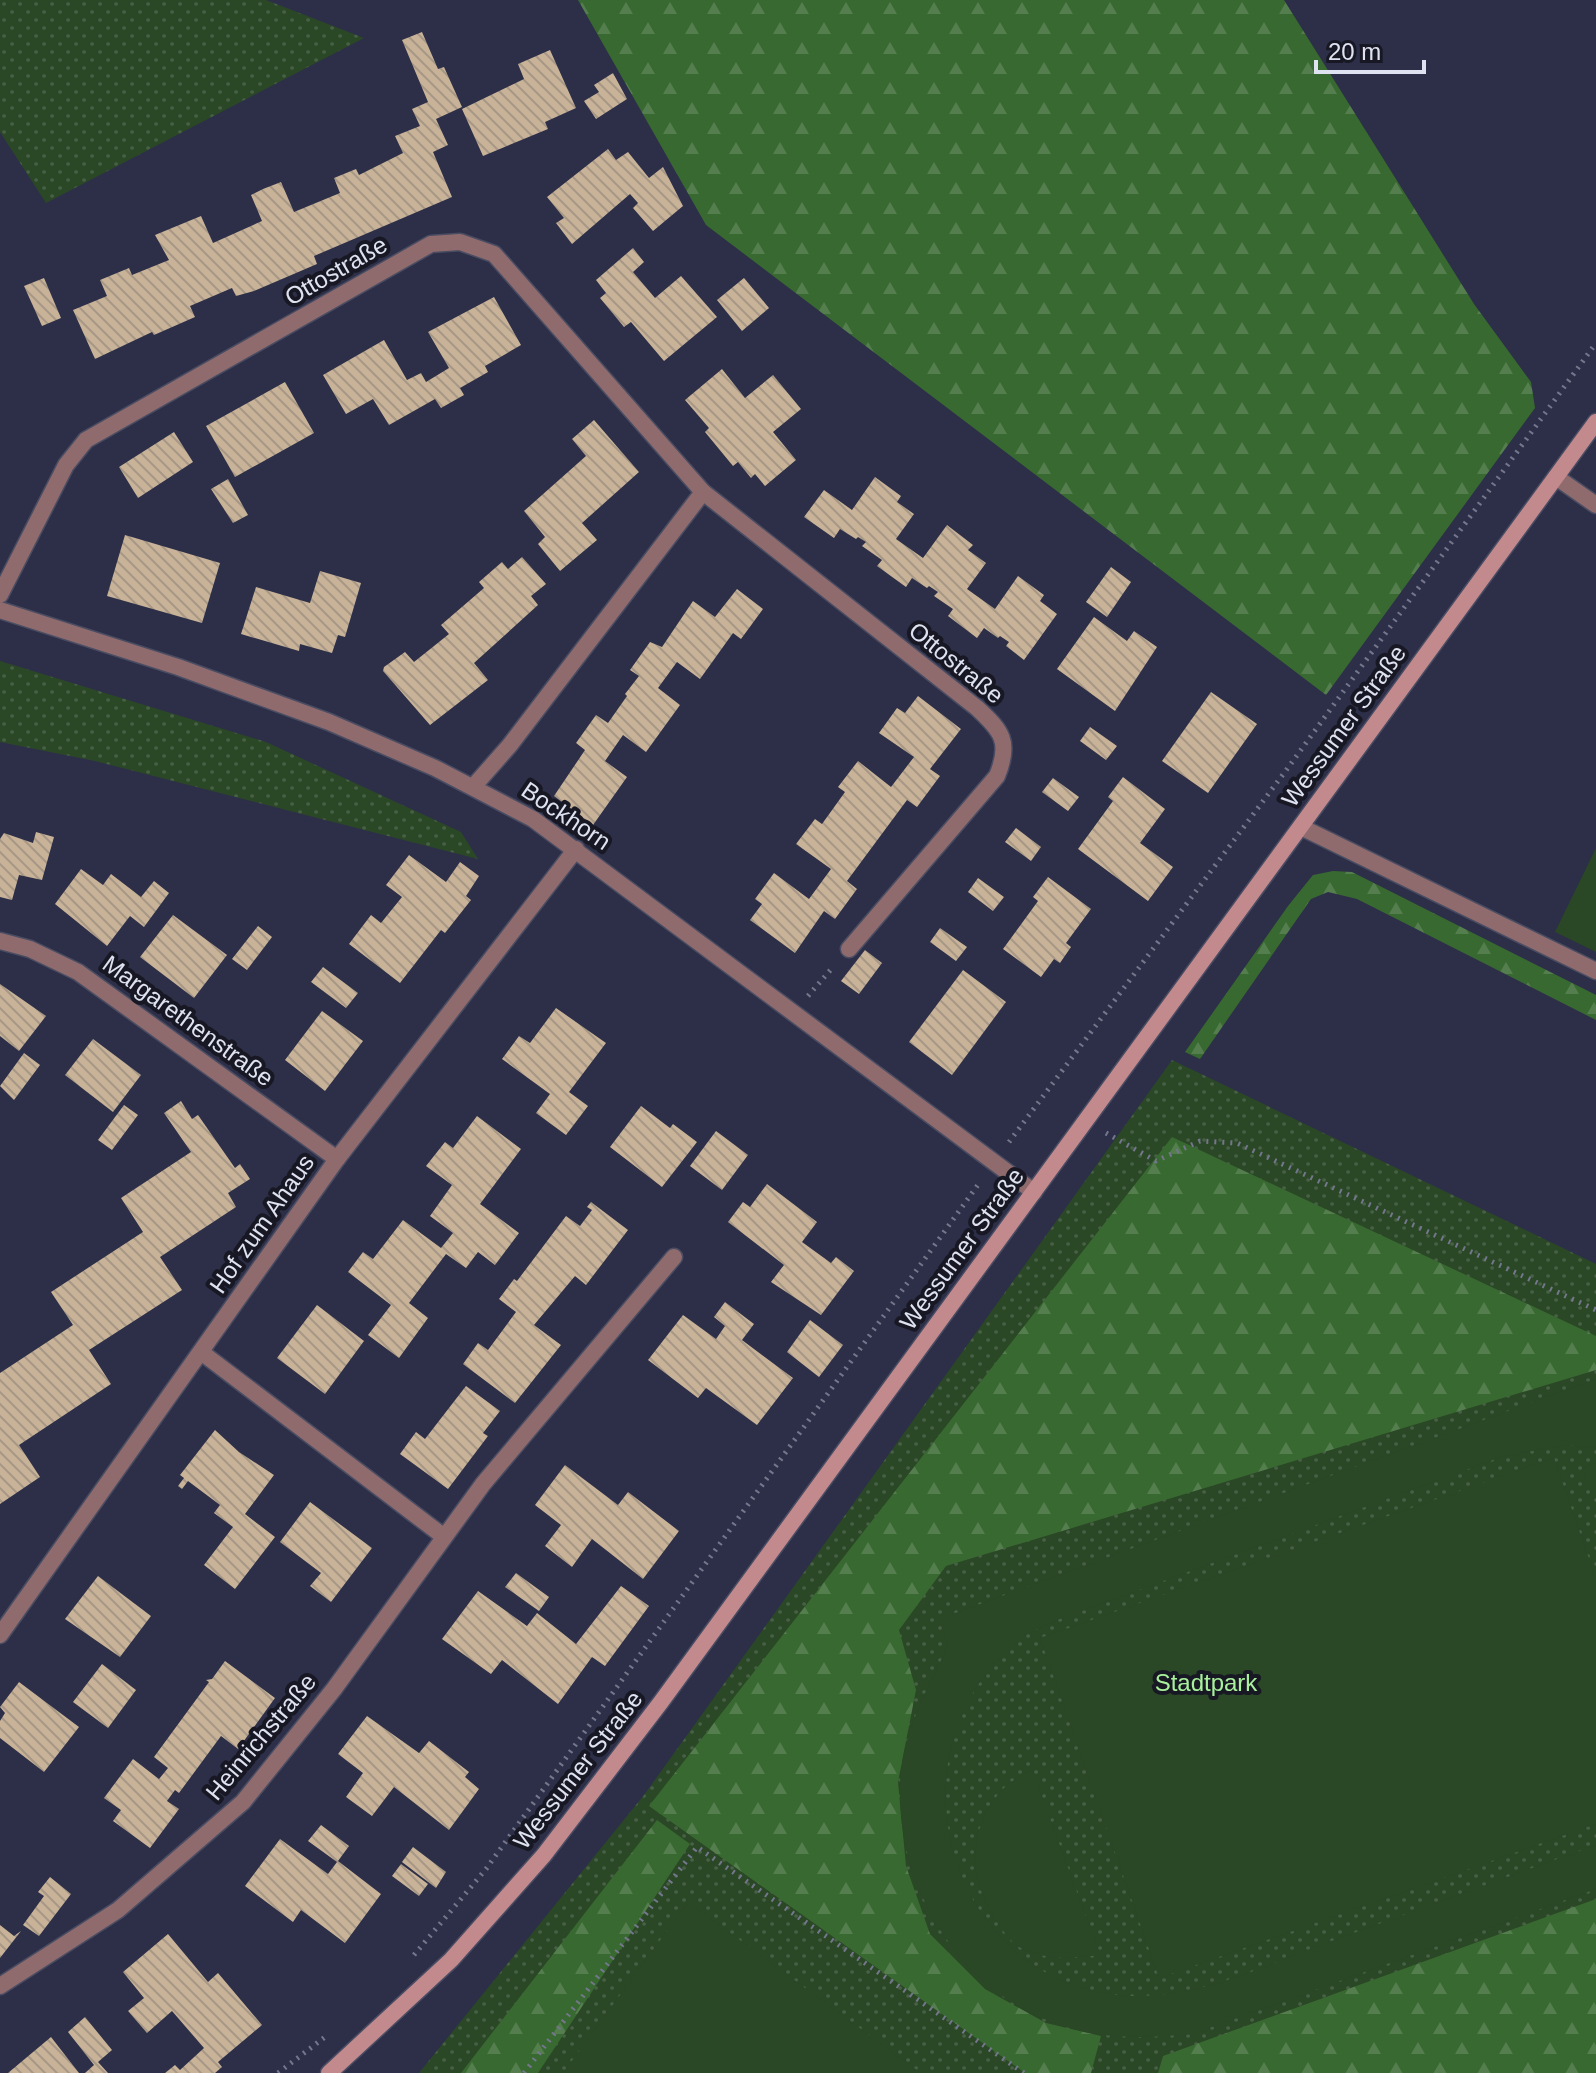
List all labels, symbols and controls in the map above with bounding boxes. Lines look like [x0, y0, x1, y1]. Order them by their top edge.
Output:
scale bar [1316, 24, 1424, 74]
text: 20 m [1328, 38, 1381, 65]
street label: Ottostraße [280, 231, 392, 311]
street label: Ottostraße [904, 616, 1009, 709]
street label: Wessumer Straße [1276, 640, 1411, 812]
street label: Bockhorn [517, 776, 616, 855]
street label: Margarethenstraße [98, 950, 279, 1091]
street label: Hof zum Ahaus [204, 1149, 319, 1298]
street label: Wessumer Straße [894, 1163, 1029, 1335]
street label: Heinrichstraße [200, 1668, 321, 1805]
park label: Stadtpark [1155, 1669, 1258, 1696]
street label: Wessumer Straße [508, 1685, 648, 1854]

